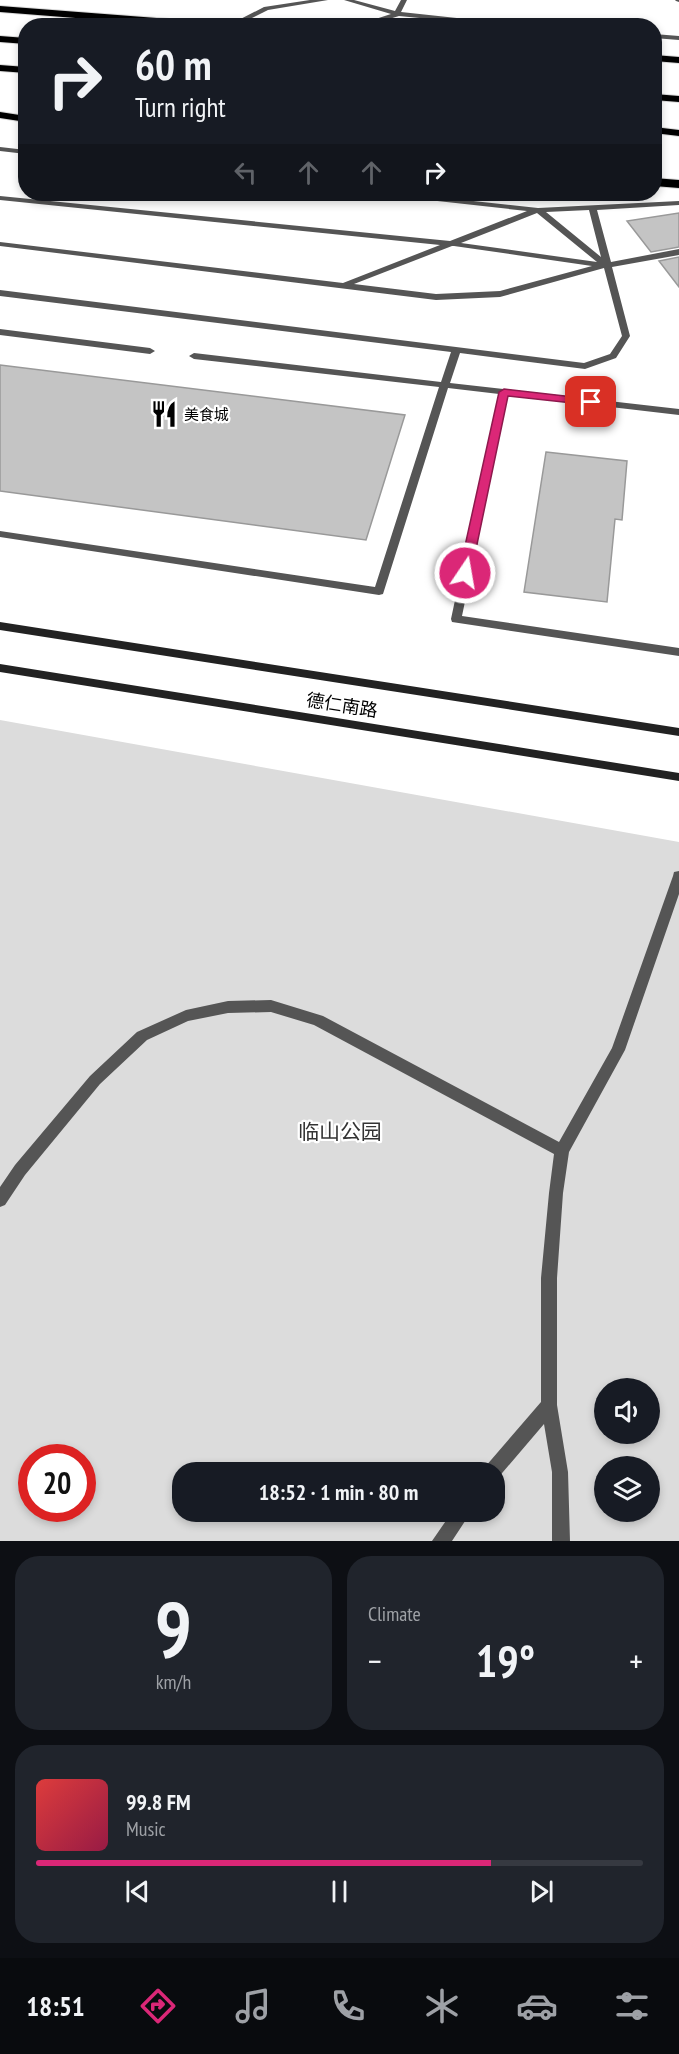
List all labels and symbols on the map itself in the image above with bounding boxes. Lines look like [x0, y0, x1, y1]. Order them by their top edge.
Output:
pin [565, 376, 616, 427]
restaurant icon: 美食城 [149, 399, 179, 429]
place label: 美食城 [184, 405, 229, 424]
position arrow [433, 541, 497, 605]
street label: 德仁南路 [305, 688, 379, 722]
park label: 临山公园 [298, 1118, 382, 1145]
speed limit sign: 20 [18, 1444, 96, 1522]

